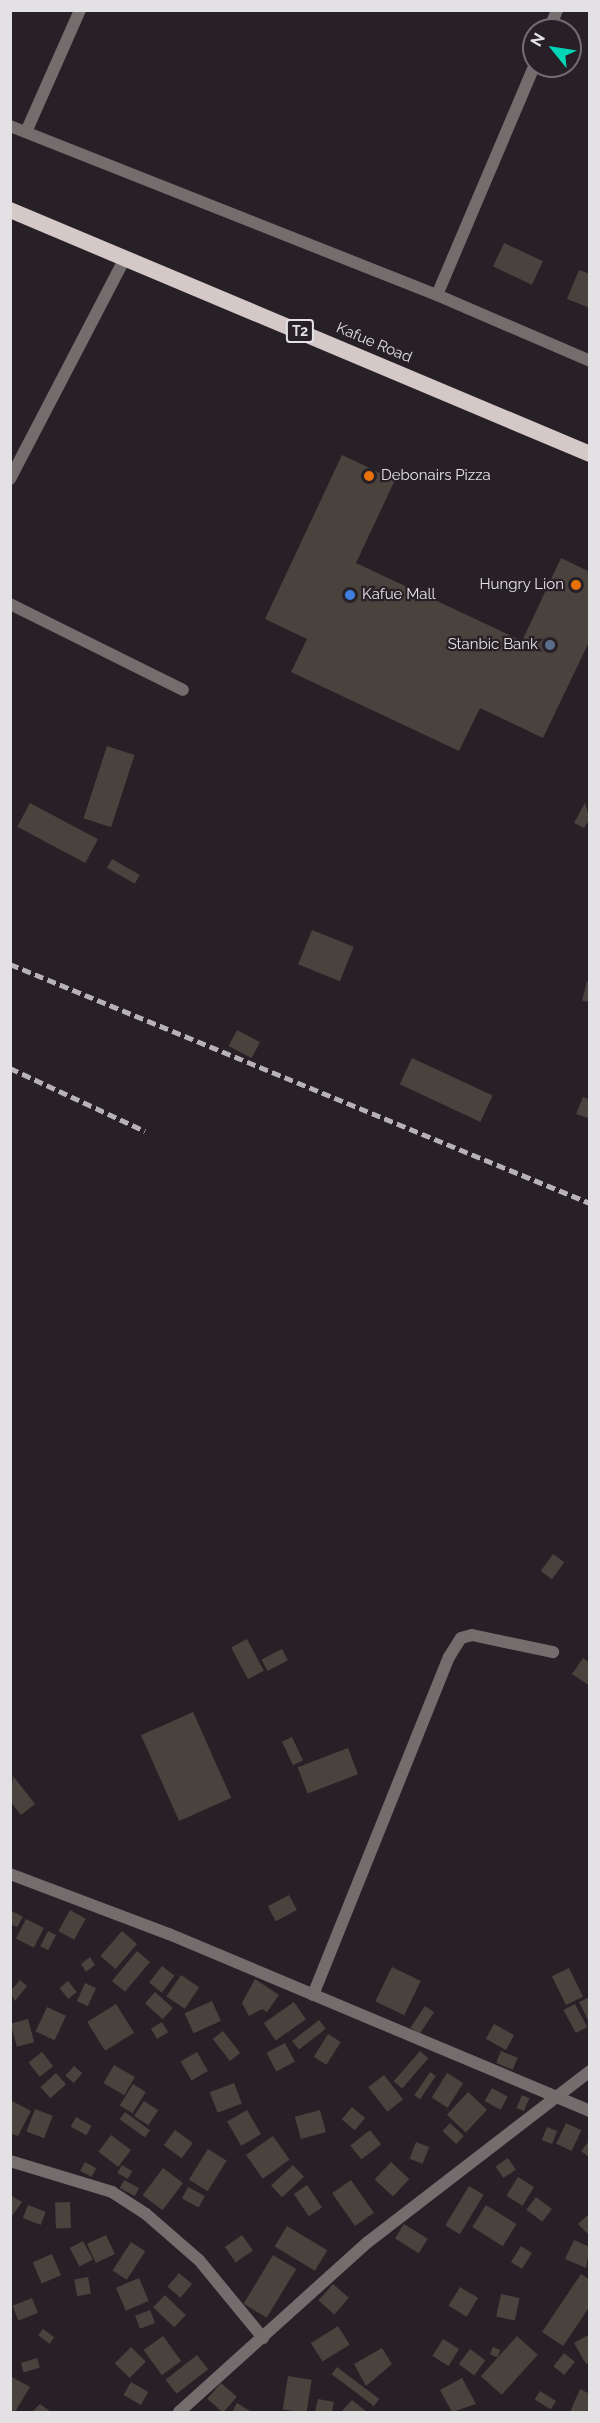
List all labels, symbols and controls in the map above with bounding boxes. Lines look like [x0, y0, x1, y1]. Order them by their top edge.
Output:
north arrow [522, 18, 582, 78]
text: N [526, 30, 549, 50]
street label: Kafue Road [334, 319, 414, 367]
road number: T2 [285, 320, 315, 342]
place label: Debonairs Pizza [381, 467, 491, 485]
marker: Debonairs Pizza [362, 469, 376, 483]
place label: Hungry Lion [479, 576, 564, 594]
marker: Hungry Lion [569, 578, 583, 592]
place label: Kafue Mall [362, 586, 436, 604]
marker: Kafue Mall [343, 588, 357, 602]
place label: Stanbic Bank [448, 636, 538, 654]
marker: Stanbic Bank [543, 638, 557, 652]

